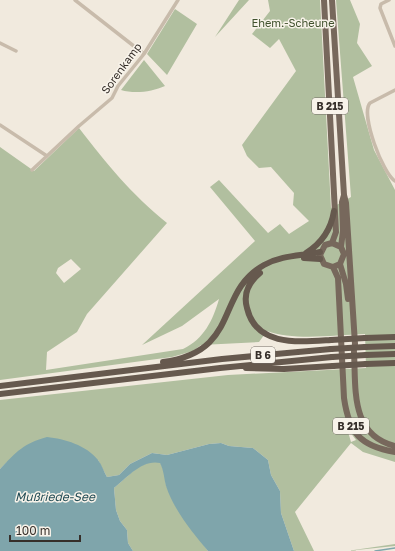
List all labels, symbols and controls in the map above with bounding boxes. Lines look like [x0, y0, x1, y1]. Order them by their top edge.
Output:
park label: Ehem.-Scheune [251, 16, 335, 29]
street label: Sorenkamp [98, 40, 144, 96]
road number: B 215 [312, 98, 348, 114]
road number: B 6 [251, 347, 275, 363]
road number: B 215 [333, 418, 369, 434]
water label: Mußriede-See [15, 489, 96, 504]
scale bar [10, 517, 80, 543]
text: 100 m [16, 523, 50, 538]

